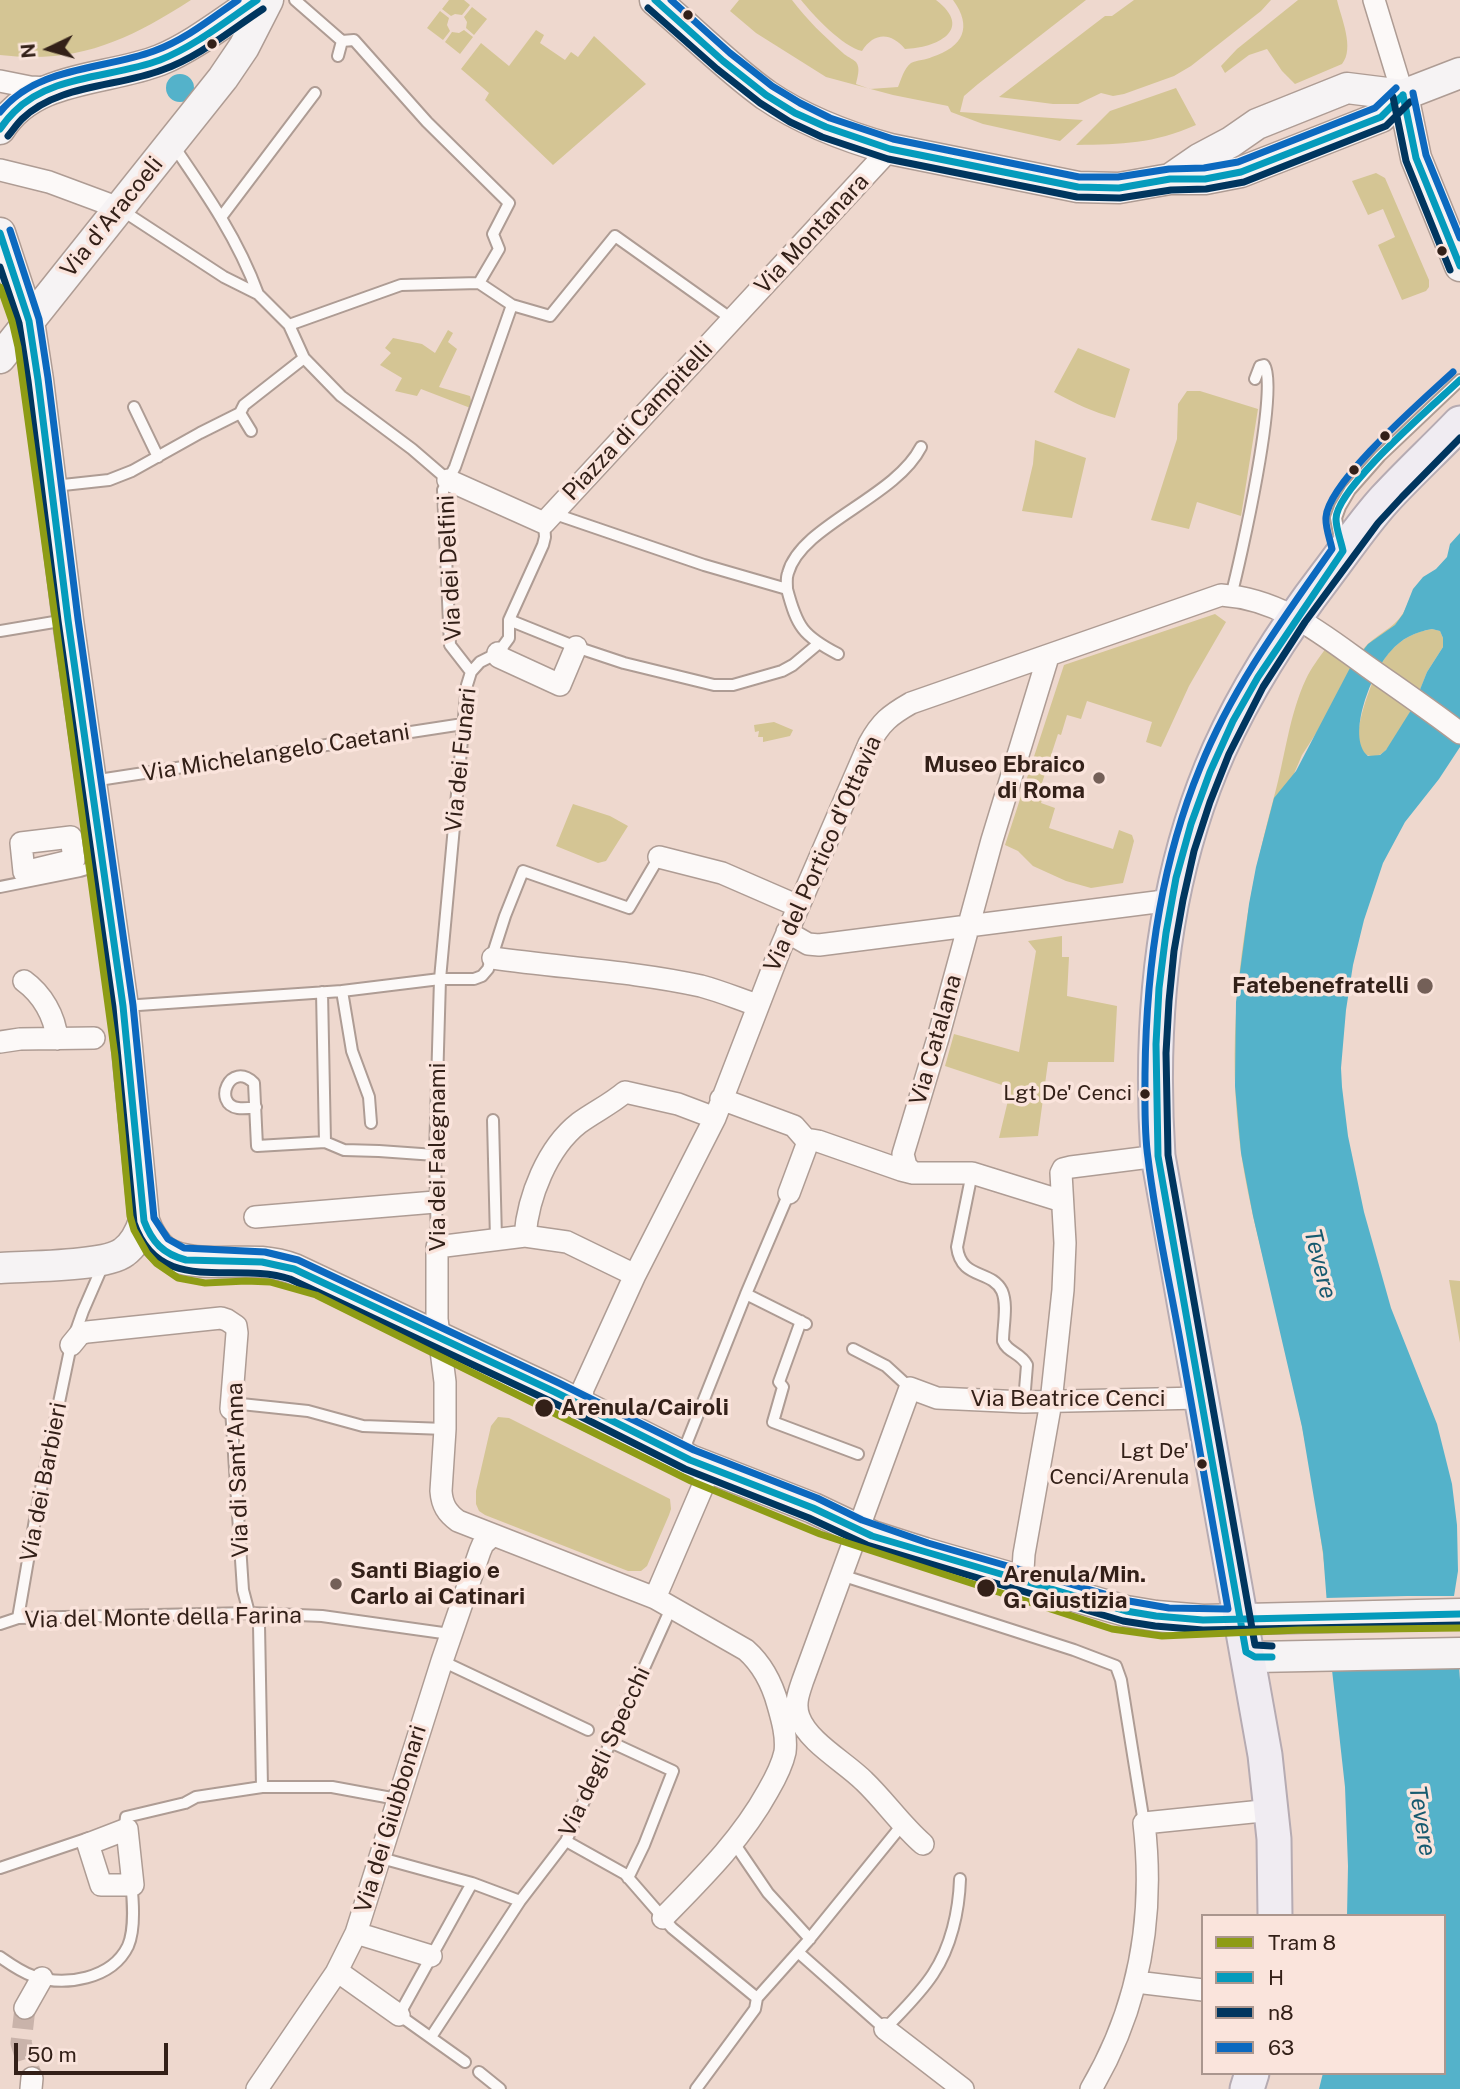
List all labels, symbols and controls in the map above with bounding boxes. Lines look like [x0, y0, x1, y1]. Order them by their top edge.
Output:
unlabelled marker [681, 8, 695, 22]
north arrow [14, 14, 84, 84]
unlabelled marker [205, 37, 219, 51]
text: N [16, 42, 40, 59]
street label: Via d'Aracoeli [55, 151, 169, 283]
street label: Via Montanara [749, 168, 875, 300]
unlabelled marker [1435, 244, 1449, 258]
street label: Piazza di Campitelli [557, 336, 719, 506]
unlabelled marker [1378, 429, 1392, 443]
unlabelled marker [1347, 463, 1361, 477]
street label: Via dei Delfini [432, 494, 468, 642]
street label: Via dei Funari [440, 686, 482, 834]
street label: Via Michelangelo Caetani [140, 718, 412, 788]
street label: Via del Portico d'Ottavia [758, 732, 888, 976]
place label: Museo Ebraico di Roma [924, 751, 1085, 805]
marker: Museo Ebraico di Roma [1091, 770, 1107, 786]
street label: Via Catalana [904, 972, 968, 1108]
place label: Fatebenefratelli [1232, 972, 1409, 1000]
marker: Fatebenefratelli [1415, 976, 1435, 996]
street label: Via dei Falegnami [424, 1063, 452, 1251]
place label: Lgt De' Cenci [1003, 1081, 1132, 1107]
marker: Lgt De' Cenci [1138, 1087, 1152, 1101]
water label: Tevere [1297, 1226, 1343, 1302]
street label: Via di Sant'Anna [221, 1382, 255, 1558]
street label: Via Beatrice Cenci [971, 1385, 1165, 1413]
place label: Arenula/Cairoli [561, 1394, 729, 1422]
marker: Arenula/Cairoli [533, 1397, 555, 1419]
street label: Via dei Barbieri [15, 1400, 73, 1564]
place label: Lgt De' Cenci/Arenula [1050, 1439, 1189, 1489]
marker: Lgt De' Cenci/Arenula [1195, 1457, 1209, 1471]
place label: Santi Biagio e Carlo ai Catinari [350, 1557, 525, 1611]
place label: Arenula/Min. G. Giustizia [1003, 1561, 1146, 1615]
marker: Santi Biagio e Carlo ai Catinari [328, 1576, 344, 1592]
marker: Arenula/Min. G. Giustizia [975, 1577, 997, 1599]
street label: Via del Monte della Farina [24, 1602, 302, 1634]
street label: Via degli Specchi [554, 1663, 656, 1841]
street label: Via dei Giubbonari [349, 1722, 433, 1916]
water label: Tevere [1402, 1784, 1442, 1858]
legend [1201, 1914, 1446, 2075]
text: Tram 8 [1268, 1930, 1336, 1955]
text: H [1268, 1965, 1284, 1990]
text: n8 [1268, 2000, 1294, 2025]
scale bar [18, 2030, 172, 2074]
text: 63 [1268, 2035, 1294, 2060]
text: 50 m [27, 2042, 77, 2067]

